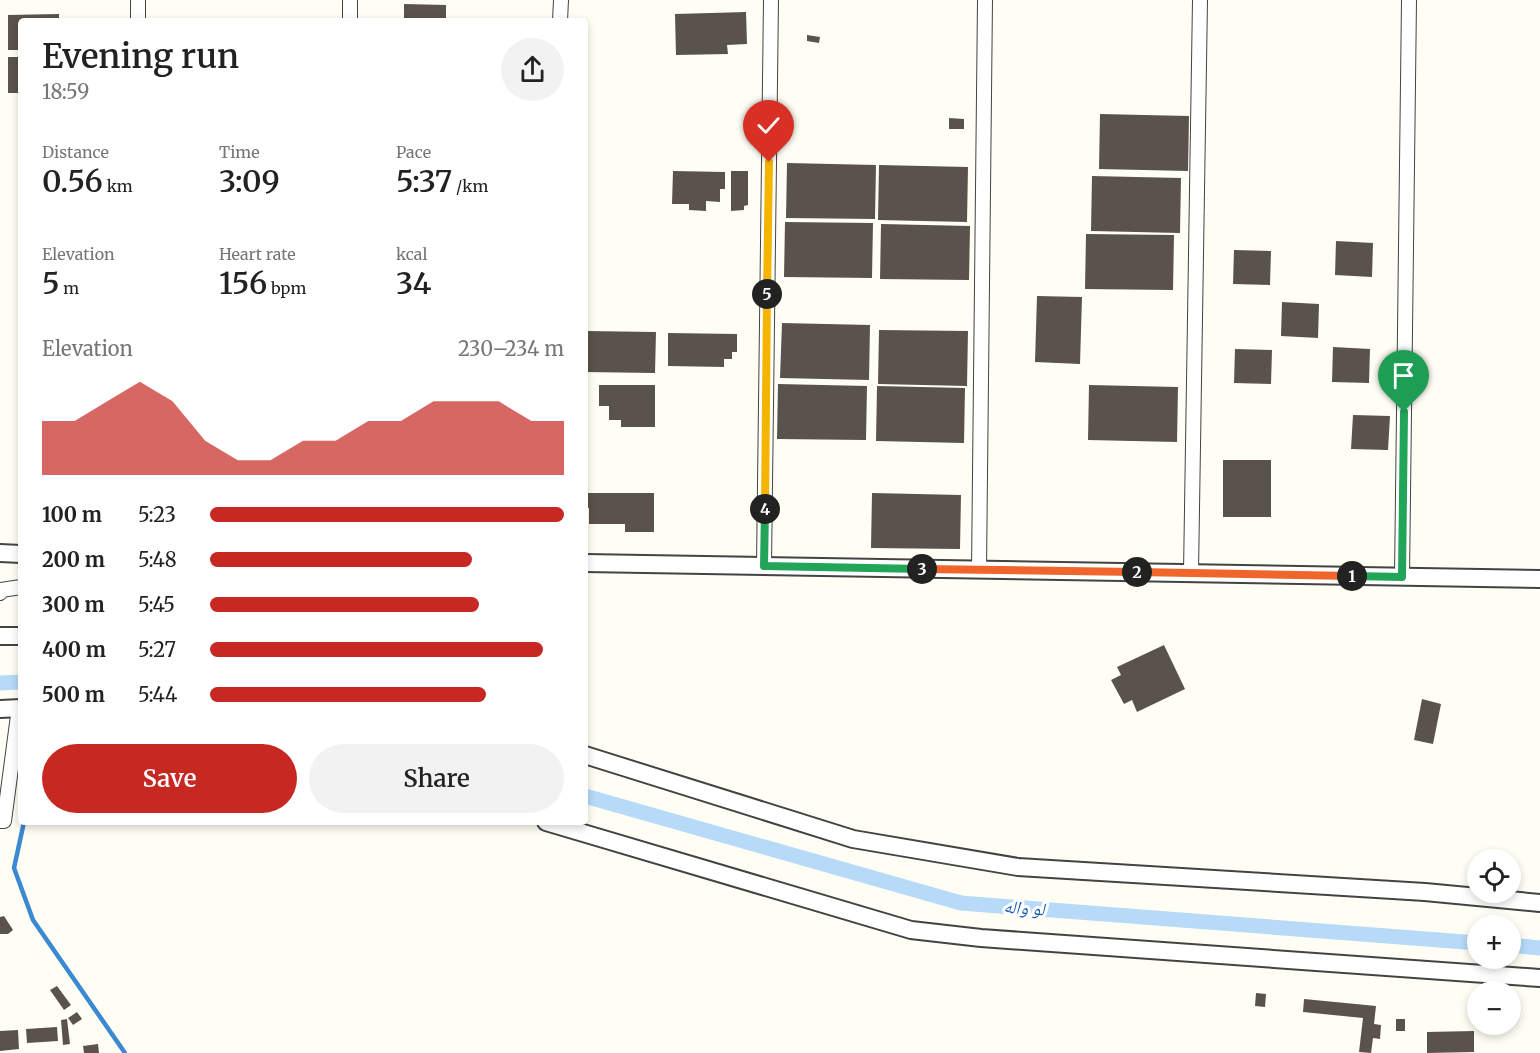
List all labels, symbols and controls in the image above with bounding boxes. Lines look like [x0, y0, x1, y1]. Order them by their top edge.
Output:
text: Evening run [42, 36, 239, 77]
button: share [501, 38, 564, 101]
text: 18:59 [42, 79, 89, 104]
pin [743, 100, 794, 162]
icon: check [752, 109, 785, 142]
text: Distance [42, 142, 109, 162]
text: Time [219, 142, 260, 162]
text: Pace [396, 142, 431, 162]
text: 0.56 [42, 162, 103, 200]
text: 3:09 [219, 162, 280, 200]
text: 5:37 [396, 162, 452, 200]
text: km [103, 176, 133, 196]
text: /km [452, 176, 488, 196]
text: Elevation [42, 244, 115, 264]
text: Heart rate [219, 244, 296, 264]
text: kcal [396, 244, 427, 264]
text: 5 [42, 264, 60, 302]
text: 156 [219, 264, 267, 302]
text: 34 [396, 264, 432, 302]
text: m [60, 278, 79, 298]
text: bpm [267, 278, 306, 298]
pin: 5 [752, 279, 782, 309]
text: 5 [762, 284, 772, 304]
text: Elevation [42, 336, 133, 361]
text: 230–234 m [458, 336, 564, 361]
pin [1378, 350, 1429, 412]
icon: arrive [1387, 359, 1420, 392]
pin: 4 [750, 494, 780, 524]
text: 4 [760, 499, 770, 519]
text: 100 m [42, 502, 102, 527]
text: 5:23 [138, 502, 176, 527]
text: 200 m [42, 547, 105, 572]
text: 5:48 [138, 547, 177, 572]
pin: 3 [907, 554, 937, 584]
pin: 2 [1122, 557, 1152, 587]
text: 3 [917, 559, 927, 579]
pin: 1 [1337, 561, 1367, 591]
text: 2 [1132, 562, 1142, 582]
text: 1 [1348, 566, 1356, 586]
text: 300 m [42, 592, 105, 617]
text: 5:45 [138, 592, 175, 617]
text: 400 m [42, 637, 106, 662]
text: 5:27 [138, 637, 176, 662]
text: 500 m [42, 682, 105, 707]
text: 5:44 [138, 682, 177, 707]
button: Save [42, 744, 297, 813]
button: Share [309, 744, 564, 813]
map controls [1467, 849, 1521, 1035]
button: locate [1467, 849, 1521, 903]
water label: لو واله [1003, 895, 1047, 921]
button: + [1467, 915, 1521, 969]
button: − [1467, 981, 1521, 1035]

